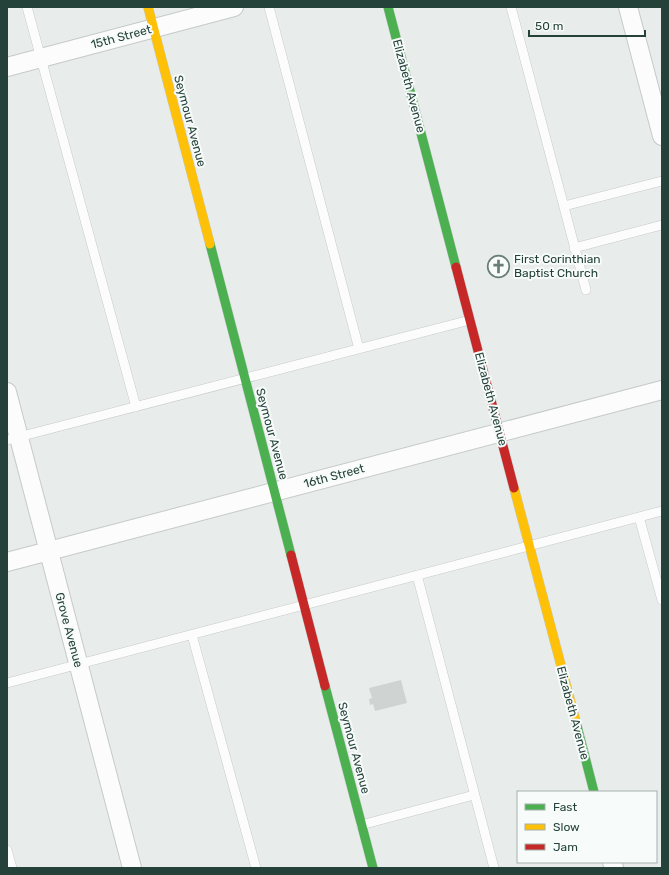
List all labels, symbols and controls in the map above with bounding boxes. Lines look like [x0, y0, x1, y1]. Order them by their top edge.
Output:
scale bar [529, 12, 645, 38]
text: 50 m [535, 19, 563, 33]
street label: 15th Street [89, 22, 153, 52]
street label: Elizabeth Avenue [390, 38, 428, 135]
street label: Seymour Avenue [171, 74, 209, 169]
place label: First Corinthian Baptist Church [514, 252, 601, 280]
church icon: First Corinthian Baptist Church [485, 253, 511, 279]
street label: Elizabeth Avenue [472, 351, 510, 448]
street label: Seymour Avenue [253, 387, 291, 482]
street label: 16th Street [302, 461, 366, 491]
street label: Grove Avenue [52, 591, 86, 669]
street label: Elizabeth Avenue [554, 665, 592, 762]
street label: Seymour Avenue [335, 701, 373, 796]
legend [517, 791, 657, 863]
text: Fast [553, 800, 577, 814]
text: Slow [553, 820, 580, 834]
text: Jam [553, 840, 578, 854]

